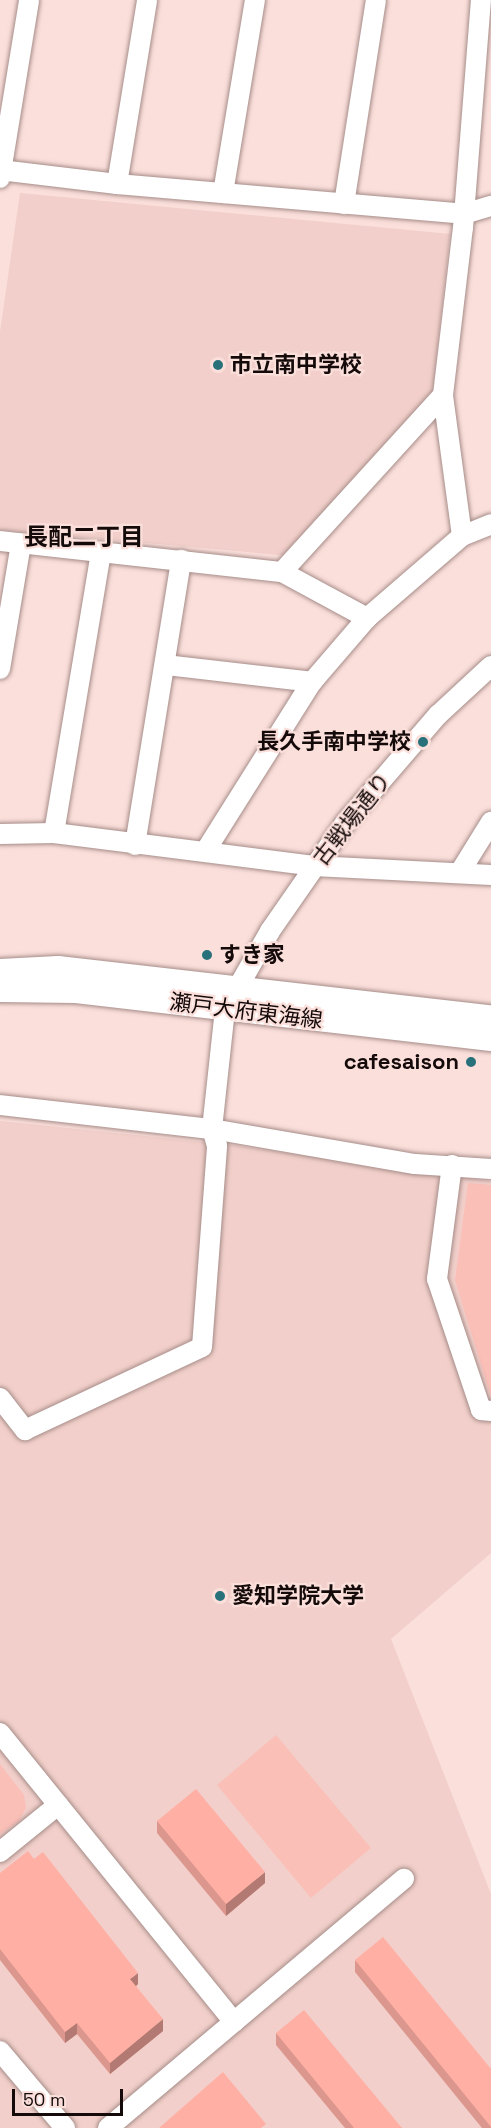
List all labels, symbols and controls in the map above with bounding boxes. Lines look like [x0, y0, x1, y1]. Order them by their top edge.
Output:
place label: 市立南中学校 [230, 352, 362, 378]
marker: 市立南中学校 [211, 358, 225, 372]
district label: 長配二丁目 [24, 523, 144, 551]
place label: 長久手南中学校 [257, 729, 411, 755]
marker: 長久手南中学校 [416, 735, 430, 749]
street label: 古戦場通り [308, 768, 396, 870]
place label: すき家 [219, 942, 285, 968]
marker: すき家 [200, 948, 214, 962]
street label: 瀬戸大府東海線 [168, 989, 324, 1033]
place label: cafesaison [344, 1049, 459, 1075]
marker: cafesaison [464, 1055, 478, 1069]
place label: 愛知学院大学 [232, 1583, 364, 1609]
marker: 愛知学院大学 [213, 1589, 227, 1603]
scale bar [15, 2077, 126, 2115]
text: 50 m [23, 2088, 65, 2111]

